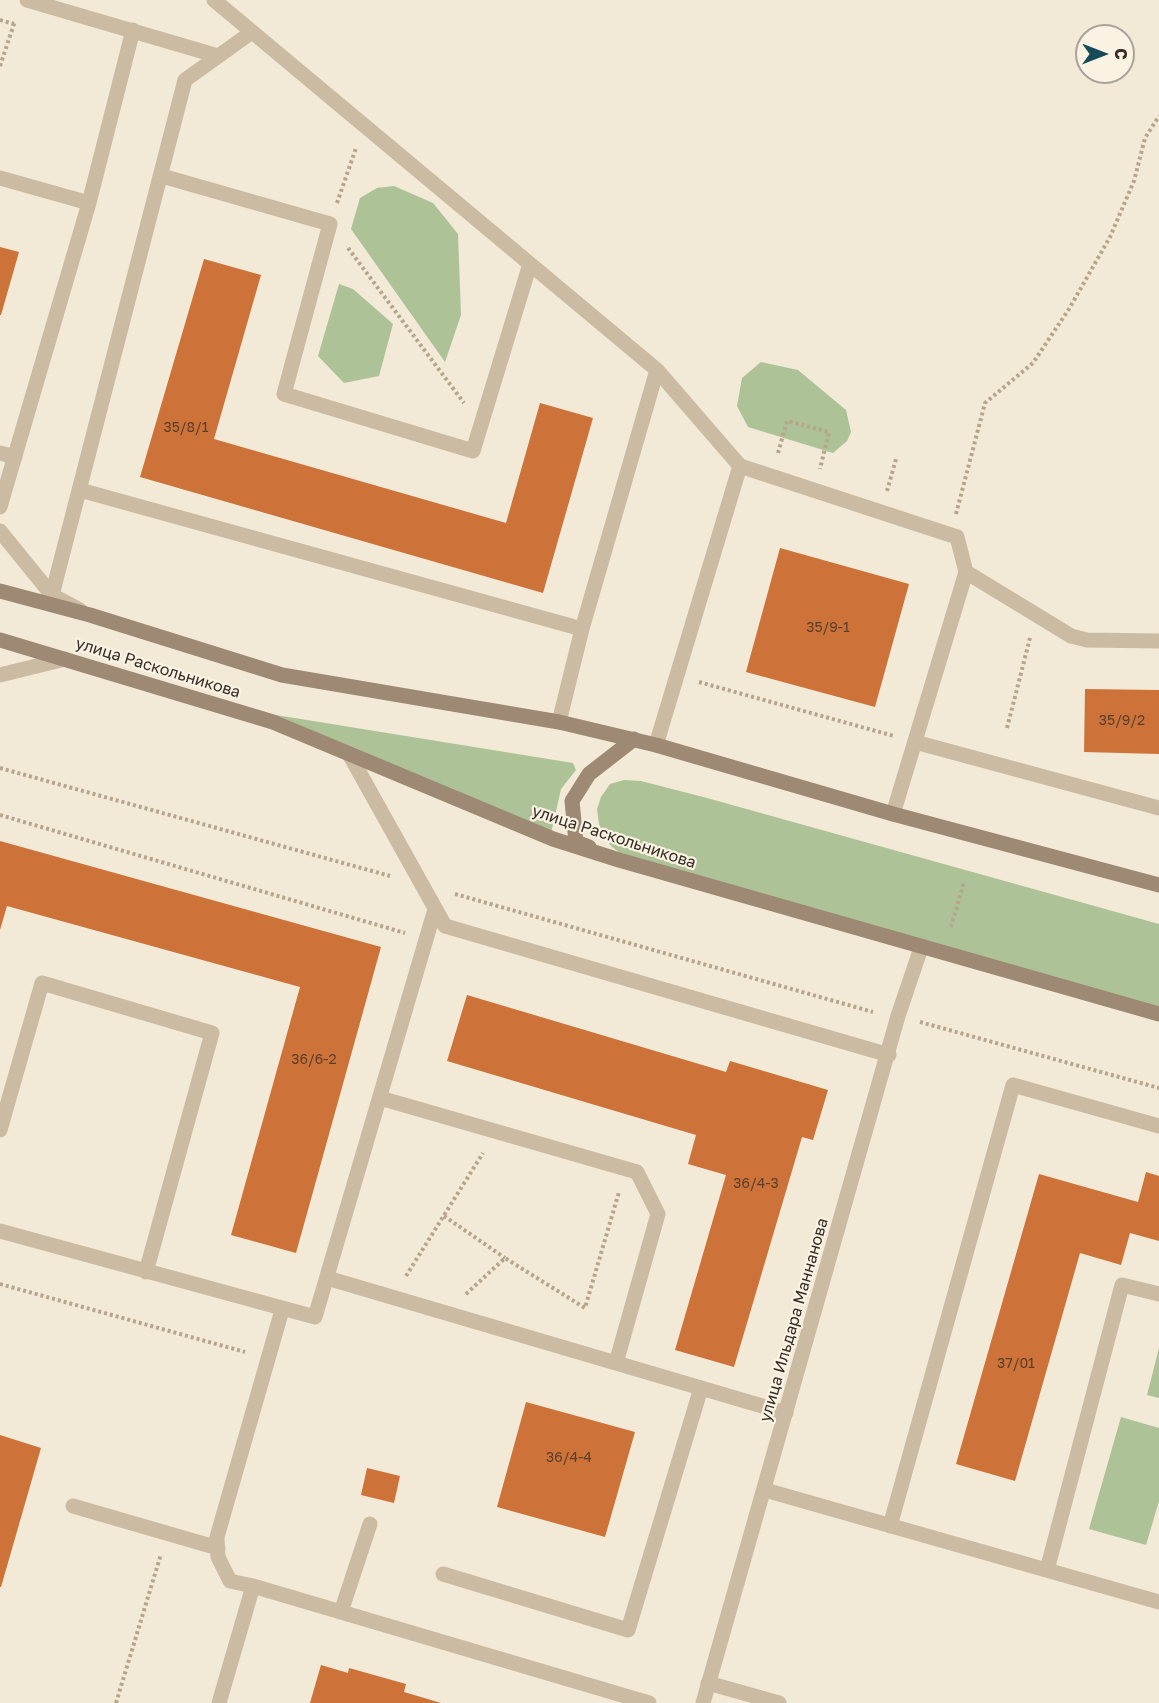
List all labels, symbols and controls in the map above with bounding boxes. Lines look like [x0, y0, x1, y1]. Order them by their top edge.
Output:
north arrow [1075, 24, 1135, 84]
text: С [1111, 48, 1131, 60]
house number: 35/8/1 [163, 420, 209, 436]
house number: 35/9-1 [806, 620, 850, 636]
street label: улица Раскольникова [73, 634, 243, 702]
house number: 35/9/2 [1099, 713, 1145, 729]
street label: улица Раскольникова [530, 801, 698, 873]
house number: 36/6-2 [291, 1052, 337, 1068]
house number: 36/4-3 [733, 1176, 779, 1192]
street label: улица Ильдара Маннанова [756, 1216, 832, 1424]
house number: 37/01 [997, 1356, 1035, 1372]
house number: 36/4-4 [546, 1450, 592, 1466]

